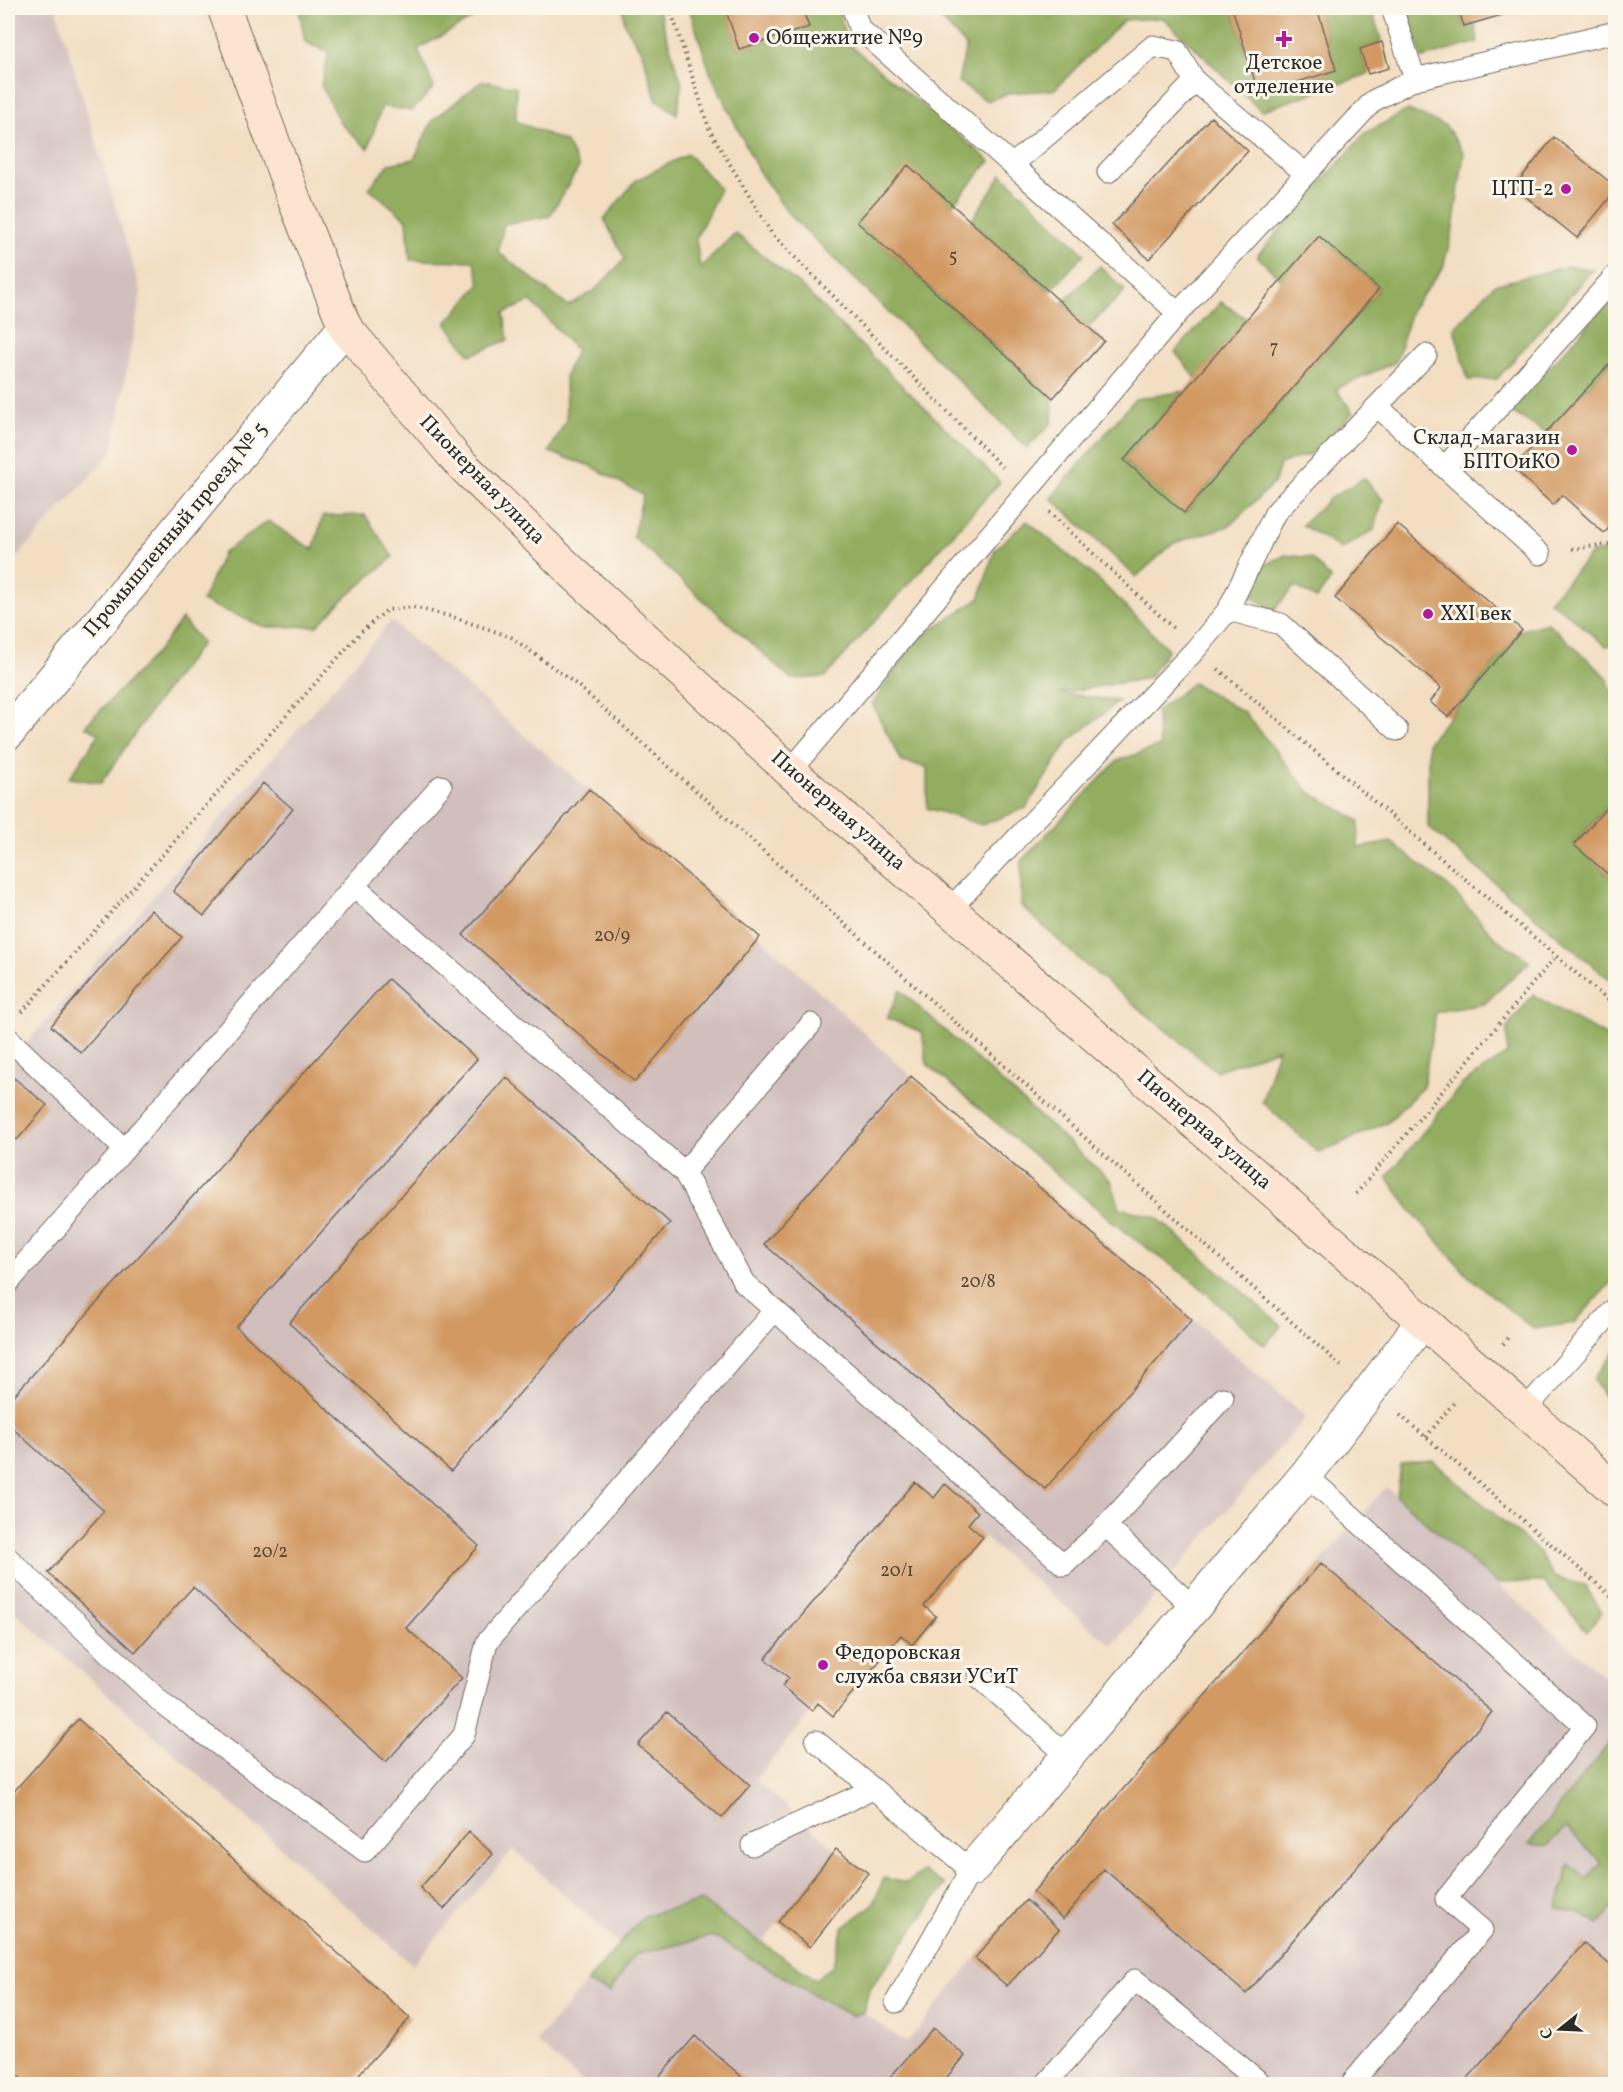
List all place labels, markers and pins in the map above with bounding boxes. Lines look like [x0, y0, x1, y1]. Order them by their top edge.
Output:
place label: Общежитие №9 [766, 24, 923, 53]
marker: Детское отделение [1275, 30, 1293, 48]
marker: Общежитие №9 [747, 31, 761, 45]
place label: Детское отделение [1234, 49, 1334, 102]
place label: ЦТП-2 [1491, 175, 1554, 204]
marker: ЦТП-2 [1559, 182, 1573, 196]
place label: Склад-магазин БПТОиКО [1413, 424, 1560, 477]
marker: Склад-магазин БПТОиКО [1565, 443, 1579, 457]
place label: XXI век [1440, 600, 1511, 629]
marker: XXI век [1421, 607, 1435, 621]
place label: Федоровская служба связи УСиТ [835, 1639, 1018, 1692]
marker: Федоровская служба связи УСиТ [816, 1658, 830, 1672]

